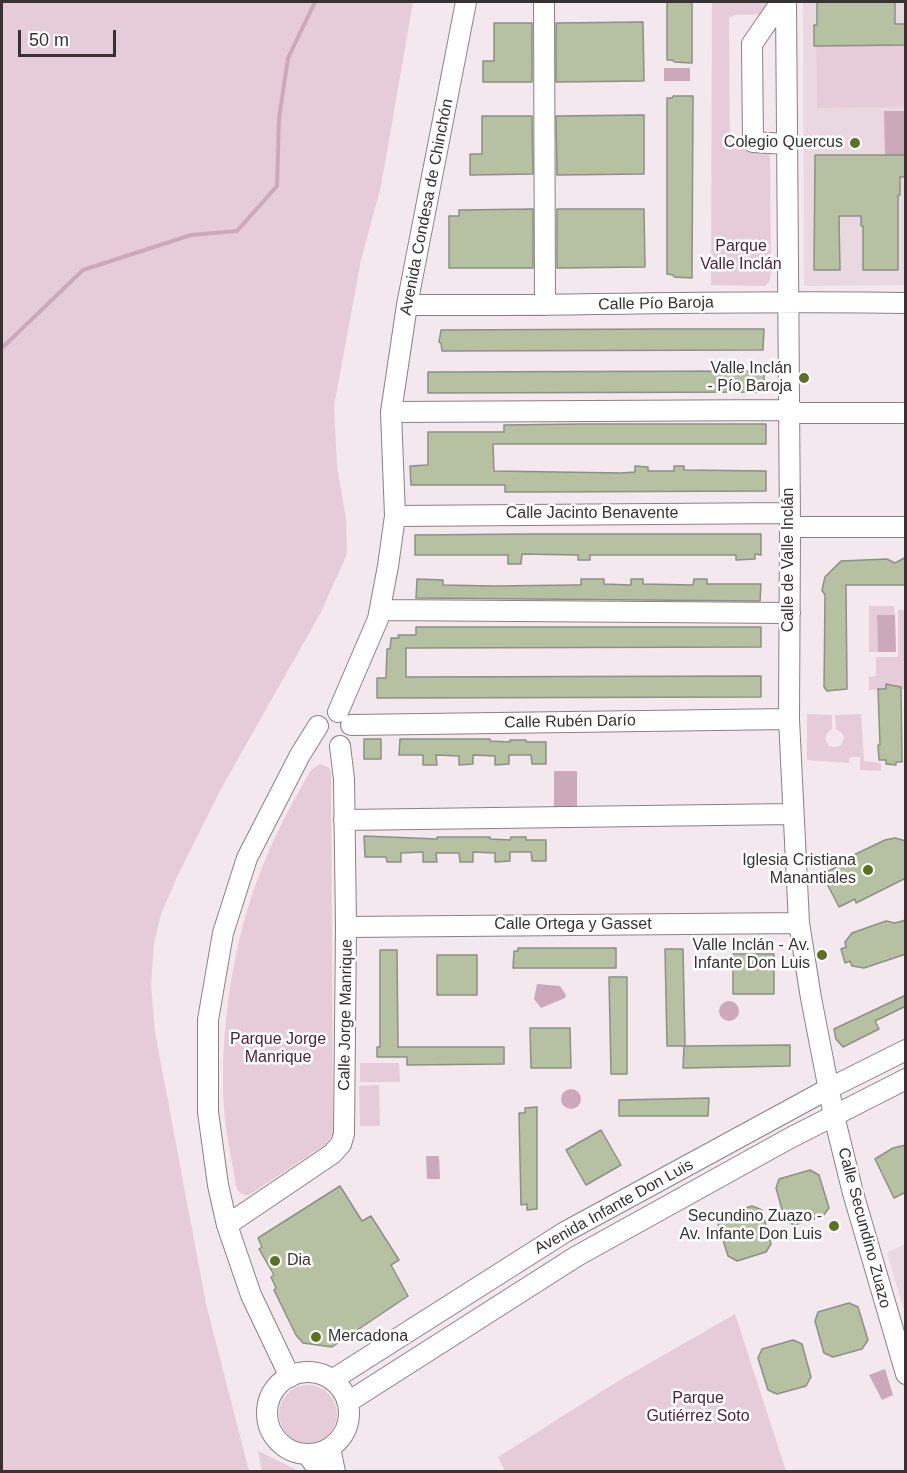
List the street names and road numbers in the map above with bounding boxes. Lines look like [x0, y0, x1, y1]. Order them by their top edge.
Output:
street label: Avenida Condesa de Chinchón [397, 97, 457, 317]
street label: Calle Pío Baroja [598, 293, 714, 315]
street label: Calle de Valle Inclán [779, 488, 799, 632]
street label: Calle Jacinto Benavente [506, 504, 678, 524]
street label: Calle Rubén Darío [504, 711, 636, 733]
street label: Calle Ortega y Gasset [494, 915, 652, 935]
street label: Calle Jorge Manrique [335, 939, 357, 1091]
street label: Calle Secundino Zuazo [833, 1146, 895, 1310]
street label: Avenida Infante Don Luis [531, 1155, 697, 1259]

